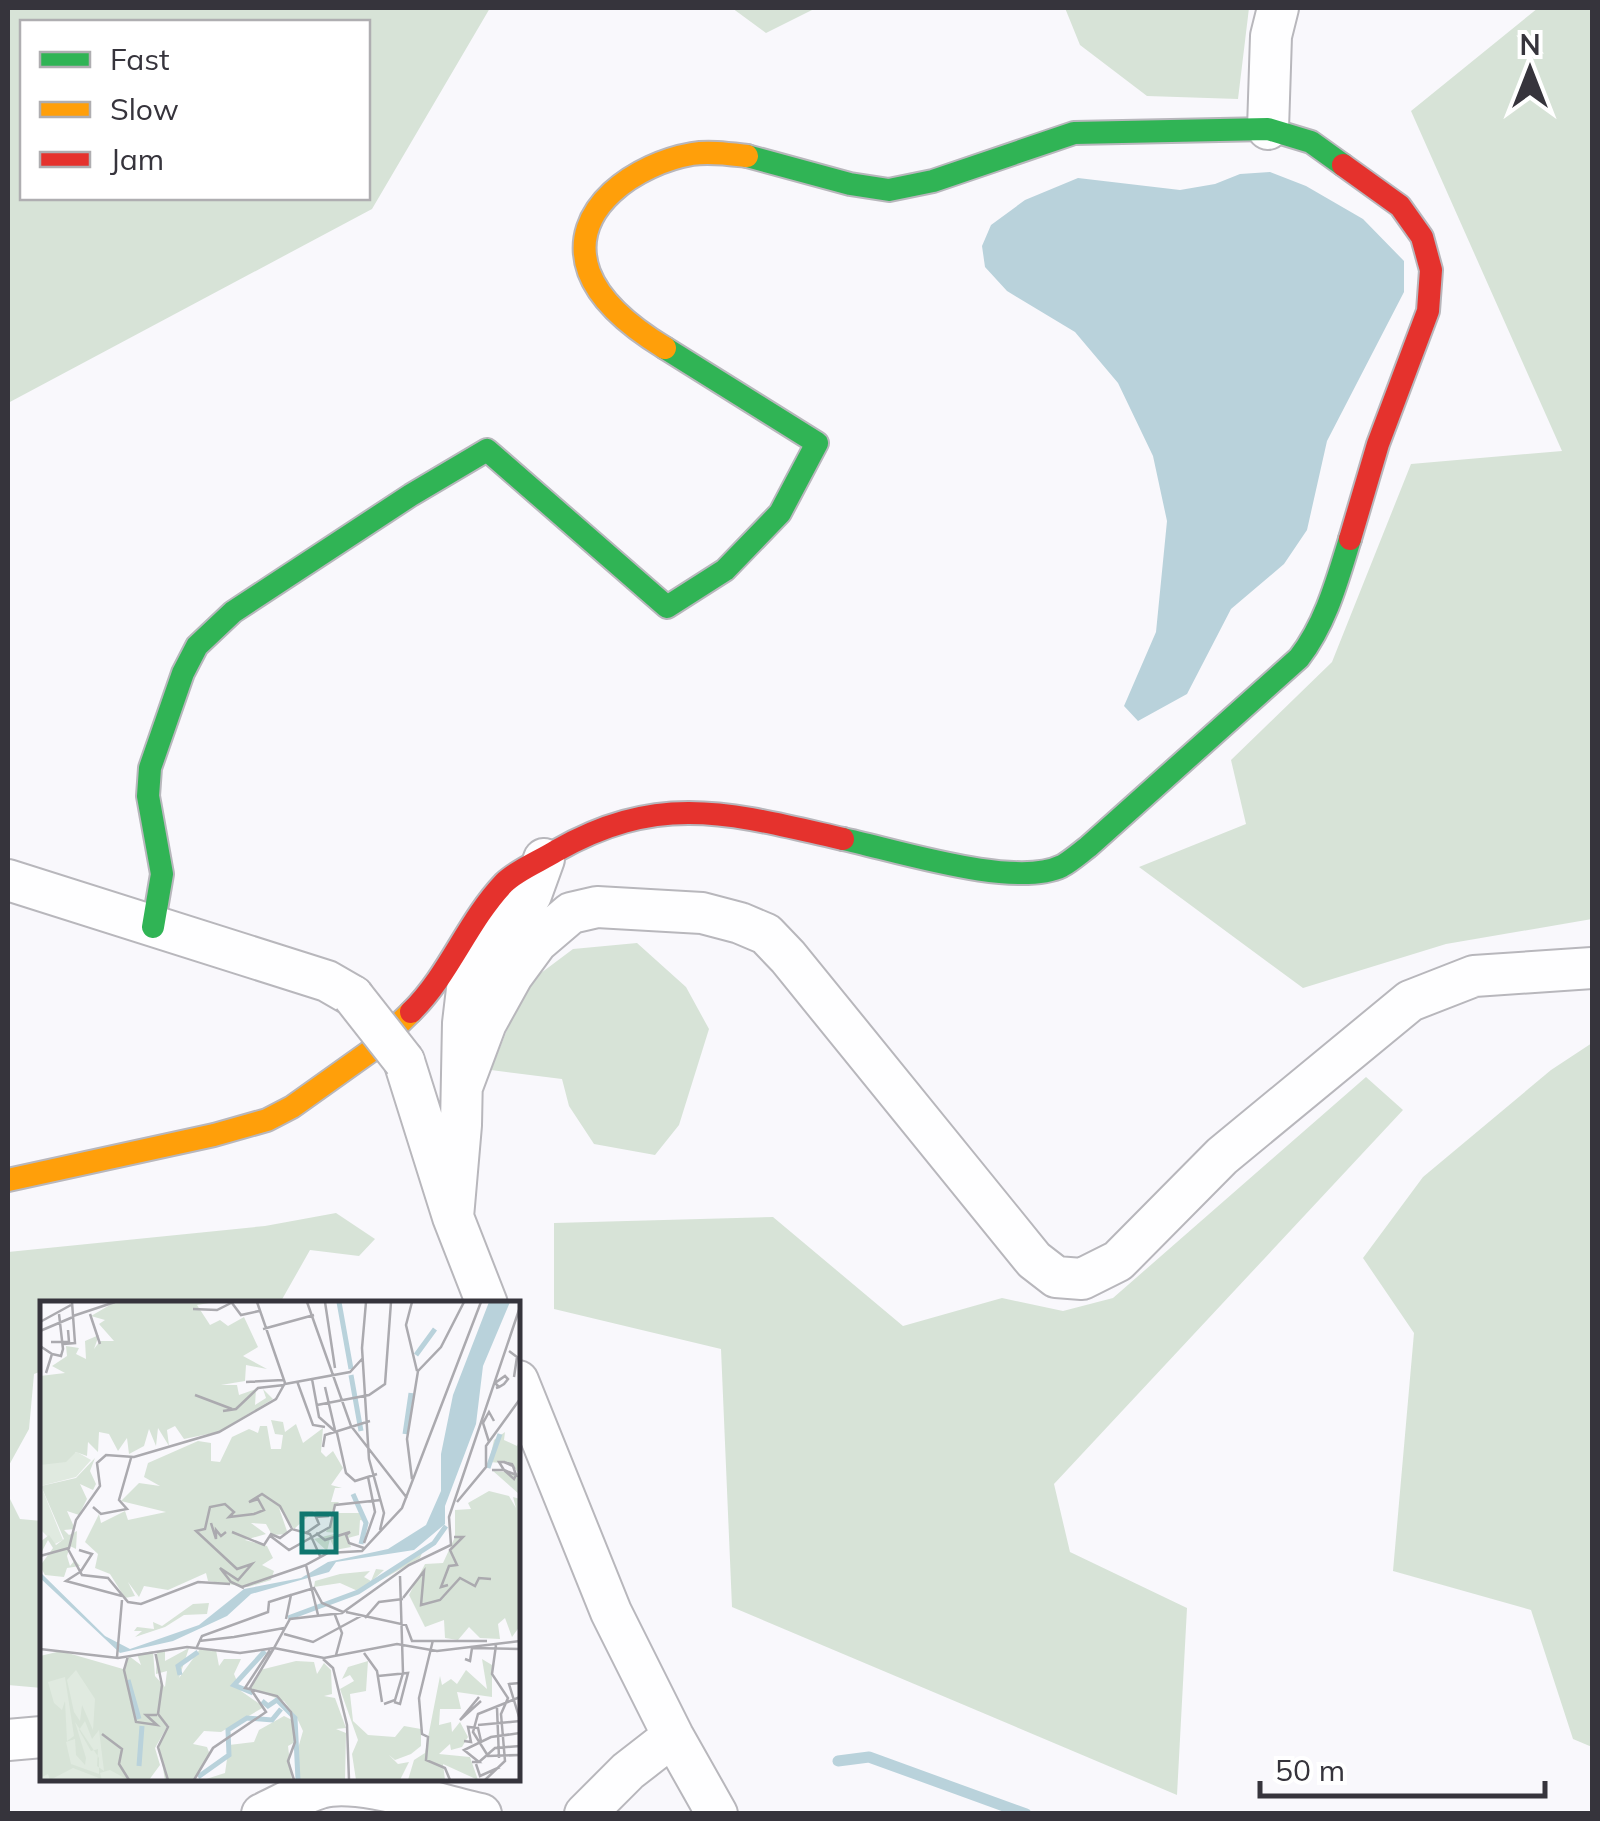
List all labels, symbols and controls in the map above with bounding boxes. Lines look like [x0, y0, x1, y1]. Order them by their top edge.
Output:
legend [20, 20, 370, 200]
north arrow [1480, 20, 1580, 120]
text: N [1519, 27, 1541, 62]
text: Fast [110, 40, 170, 78]
text: Slow [110, 90, 179, 128]
text: Jam [110, 140, 164, 178]
inset map [40, 1301, 520, 1781]
scale bar [1260, 1736, 1545, 1798]
text: 50 m [1275, 1751, 1345, 1789]

